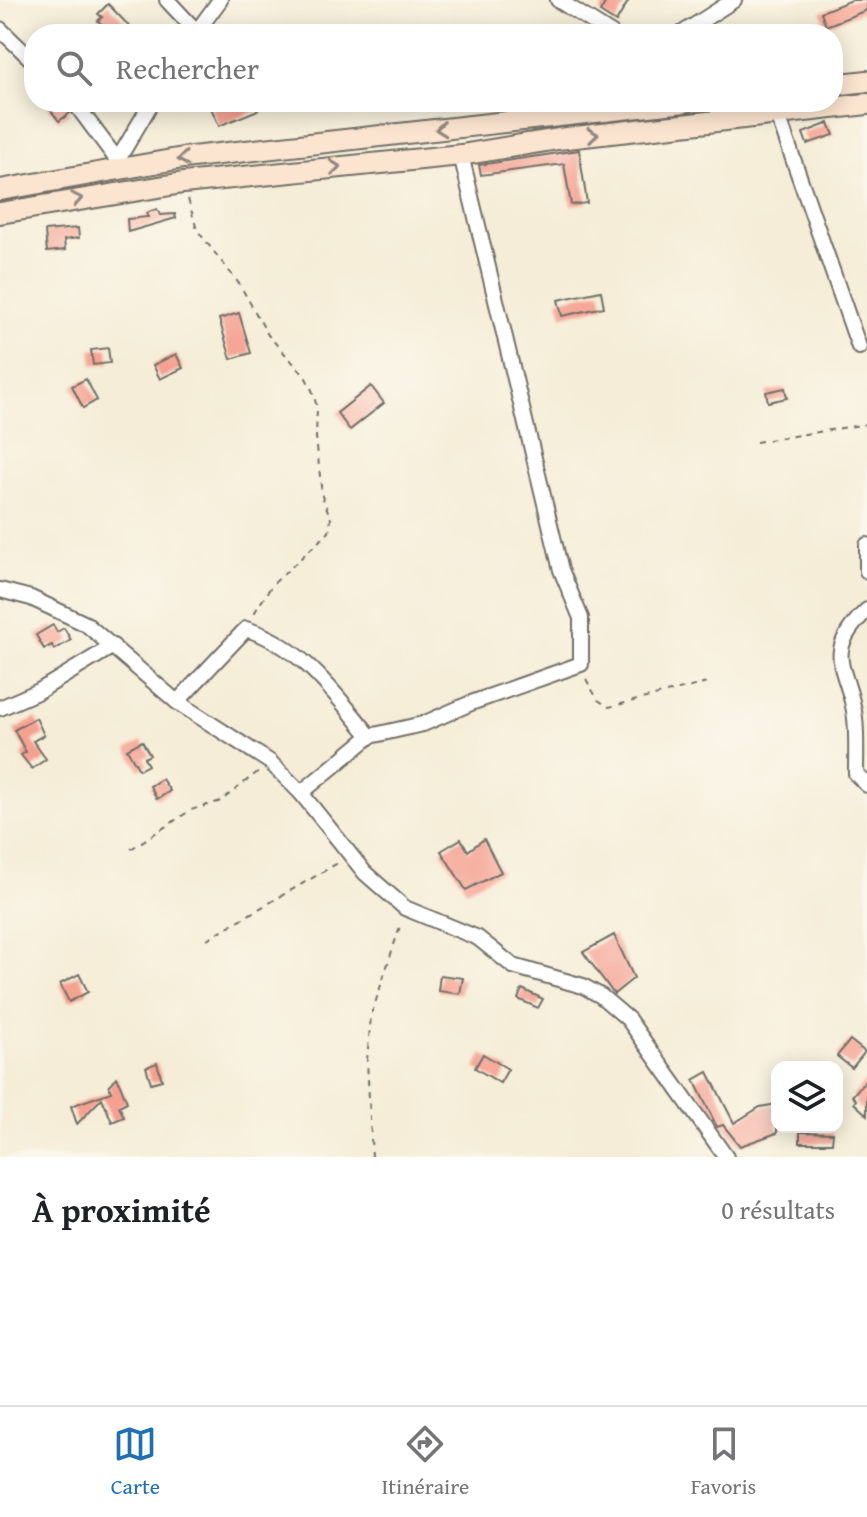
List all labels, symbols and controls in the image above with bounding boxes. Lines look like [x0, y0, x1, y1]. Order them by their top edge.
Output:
search box [24, 24, 843, 112]
icon: search [52, 46, 96, 90]
text: Rechercher [116, 46, 259, 90]
one-way arrow [434, 121, 447, 138]
one-way arrow [586, 127, 599, 144]
one-way arrow [176, 150, 189, 167]
one-way arrow [329, 159, 342, 176]
one-way arrow [70, 192, 84, 209]
map controls [771, 1061, 843, 1133]
button: layers [771, 1061, 843, 1133]
text: À proximité [32, 1185, 211, 1234]
text: 0 résultats [721, 1190, 835, 1229]
tab: Carte [111, 1422, 160, 1502]
tab: Itinéraire [381, 1422, 469, 1502]
tab: Favoris [691, 1422, 756, 1502]

